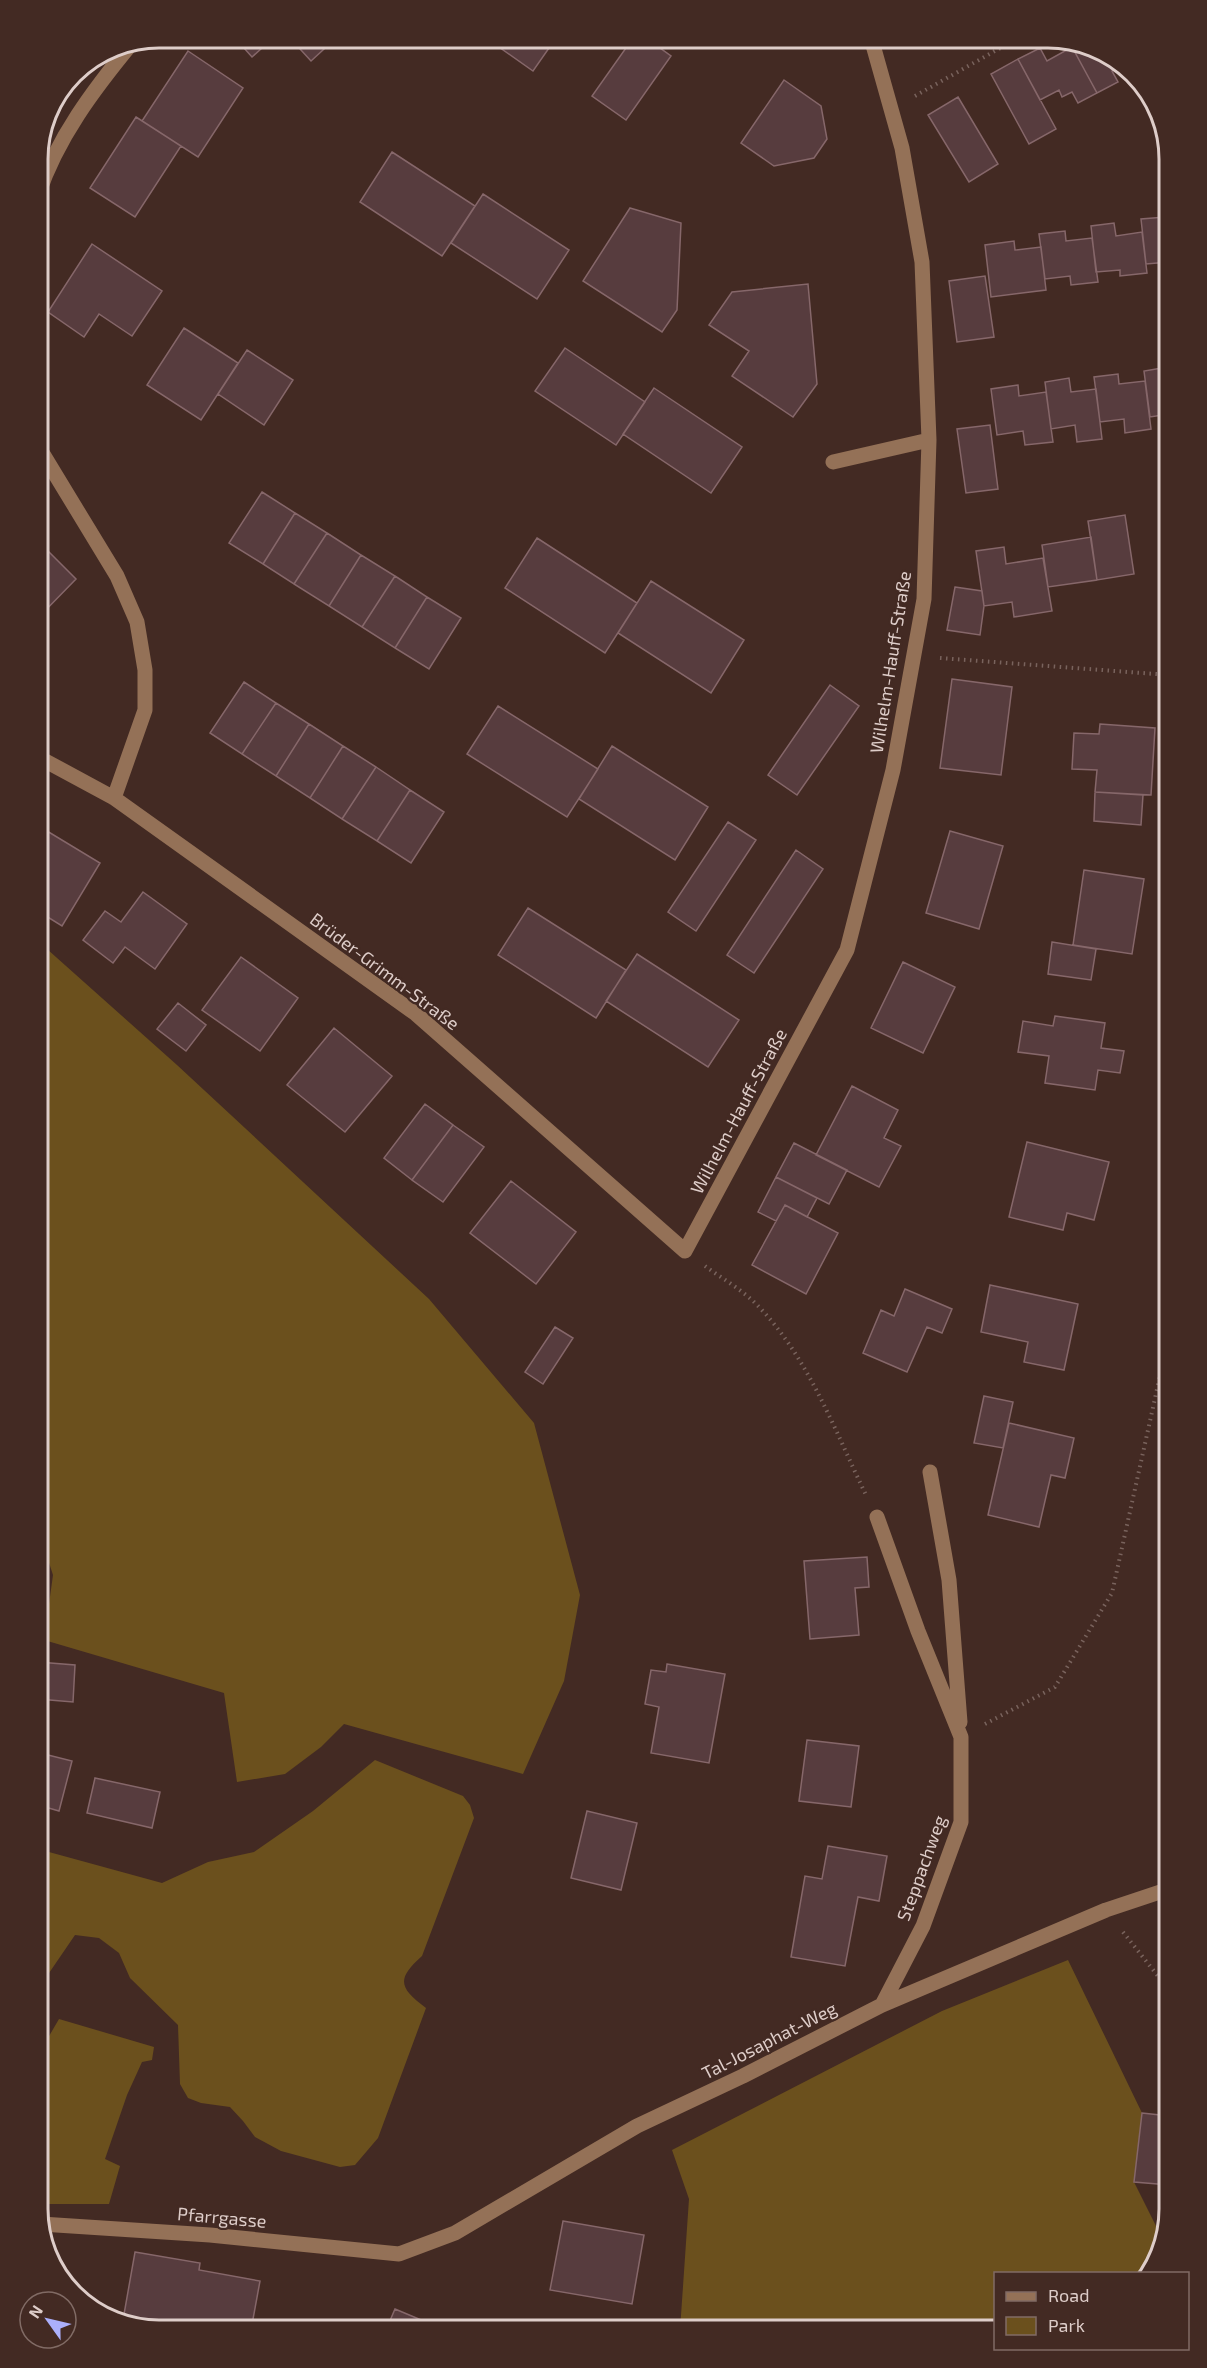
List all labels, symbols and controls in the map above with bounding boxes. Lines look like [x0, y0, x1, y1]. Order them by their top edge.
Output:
street label: Wilhelm-Hauff-Straße [865, 569, 915, 755]
street label: Brüder-Grimm-Straße [306, 908, 464, 1034]
street label: Wilhelm-Hauff-Straße [685, 1025, 791, 1197]
street label: Steppachweg [892, 1812, 950, 1924]
street label: Tal-Josaphat-Weg [698, 1997, 840, 2083]
street label: Pfarrgasse [176, 2202, 268, 2232]
legend [994, 2272, 1189, 2350]
text: Road [1048, 2284, 1089, 2306]
north arrow [18, 2290, 78, 2350]
text: N [24, 2301, 46, 2321]
text: Park [1048, 2314, 1085, 2336]

